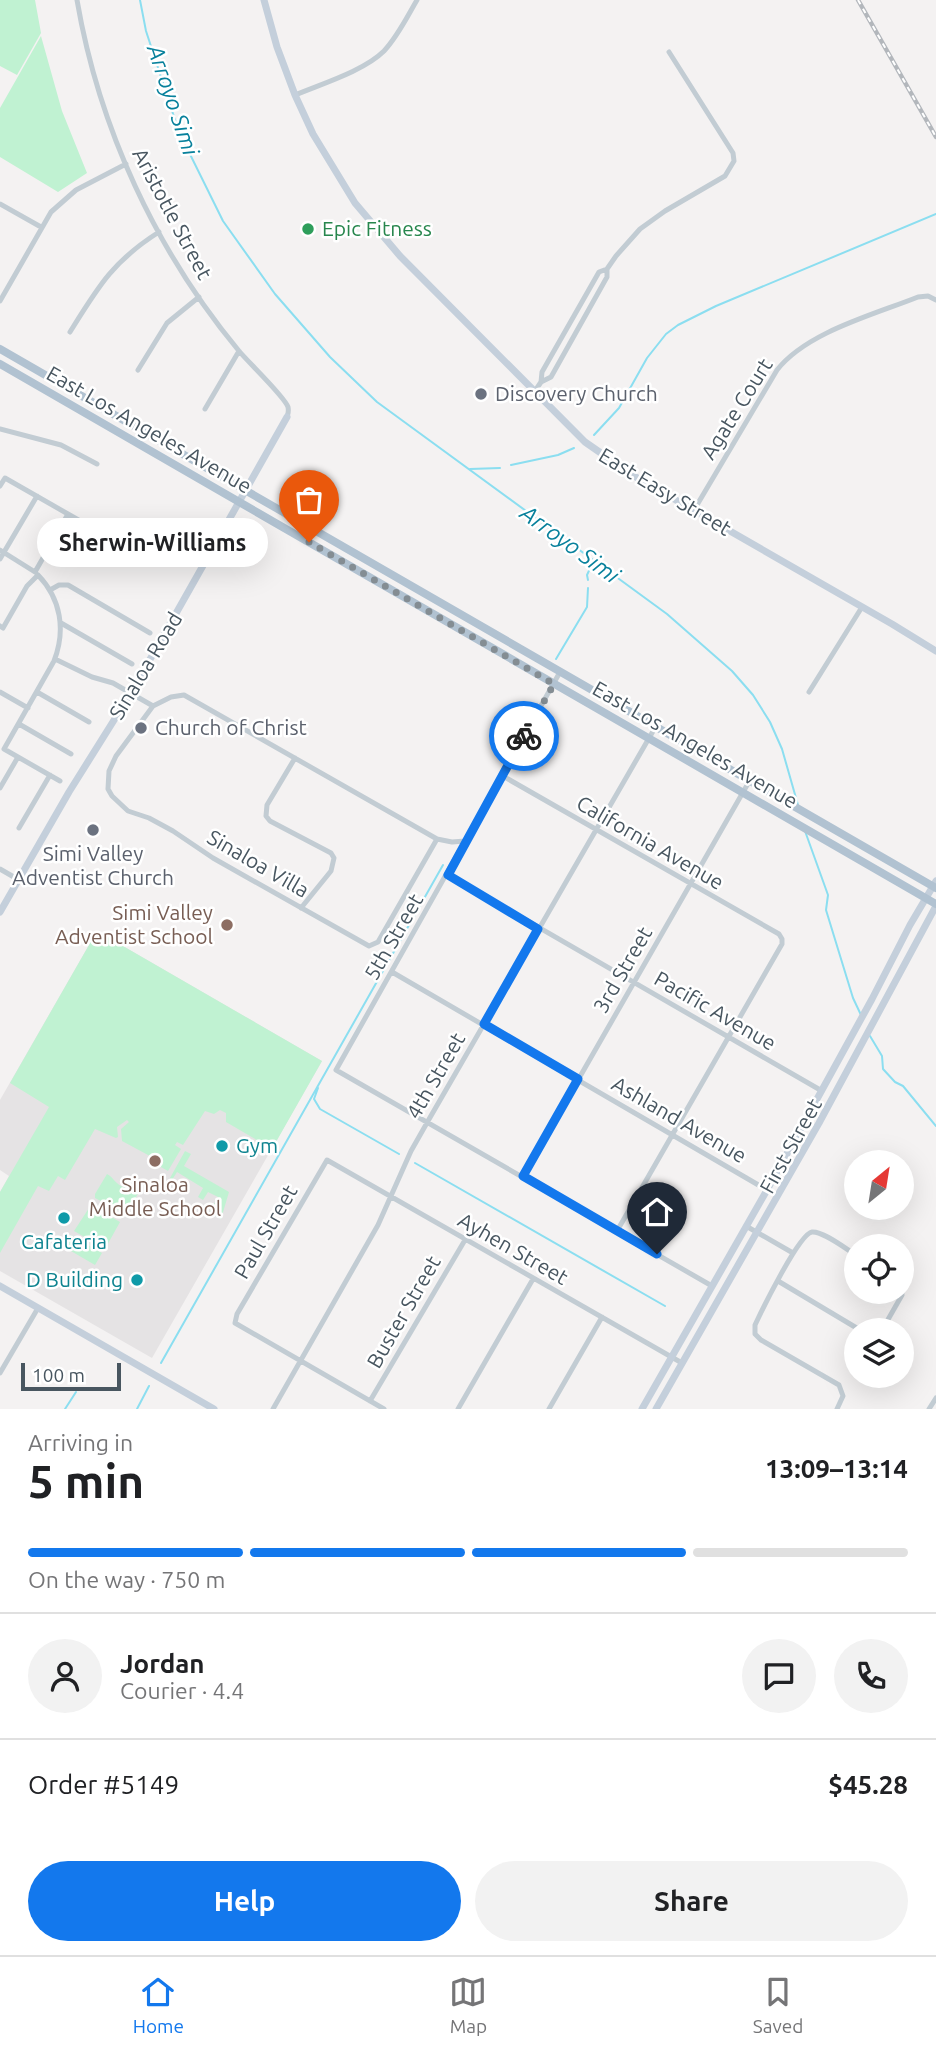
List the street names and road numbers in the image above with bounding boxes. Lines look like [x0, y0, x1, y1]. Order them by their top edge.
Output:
street label: Aristotle Street [128, 144, 218, 283]
street label: Agate Court [696, 354, 777, 463]
street label: East Los Angeles Avenue [43, 361, 256, 498]
street label: East Easy Street [595, 442, 736, 540]
street label: Sinaloa Road [104, 608, 187, 723]
street label: East Los Angeles Avenue [589, 676, 802, 813]
street label: California Avenue [573, 790, 728, 894]
street label: Sinaloa Villa [203, 824, 314, 902]
street label: 5th Street [359, 889, 427, 984]
street label: 3rd Street [588, 922, 656, 1017]
street label: Pacific Avenue [650, 966, 781, 1055]
street label: 4th Street [401, 1028, 469, 1123]
street label: Ashland Avenue [608, 1071, 751, 1167]
street label: First Street [754, 1094, 826, 1197]
street label: Paul Street [229, 1180, 302, 1283]
street label: Ayhen Street [454, 1207, 573, 1289]
street label: Buster Street [361, 1251, 445, 1372]

